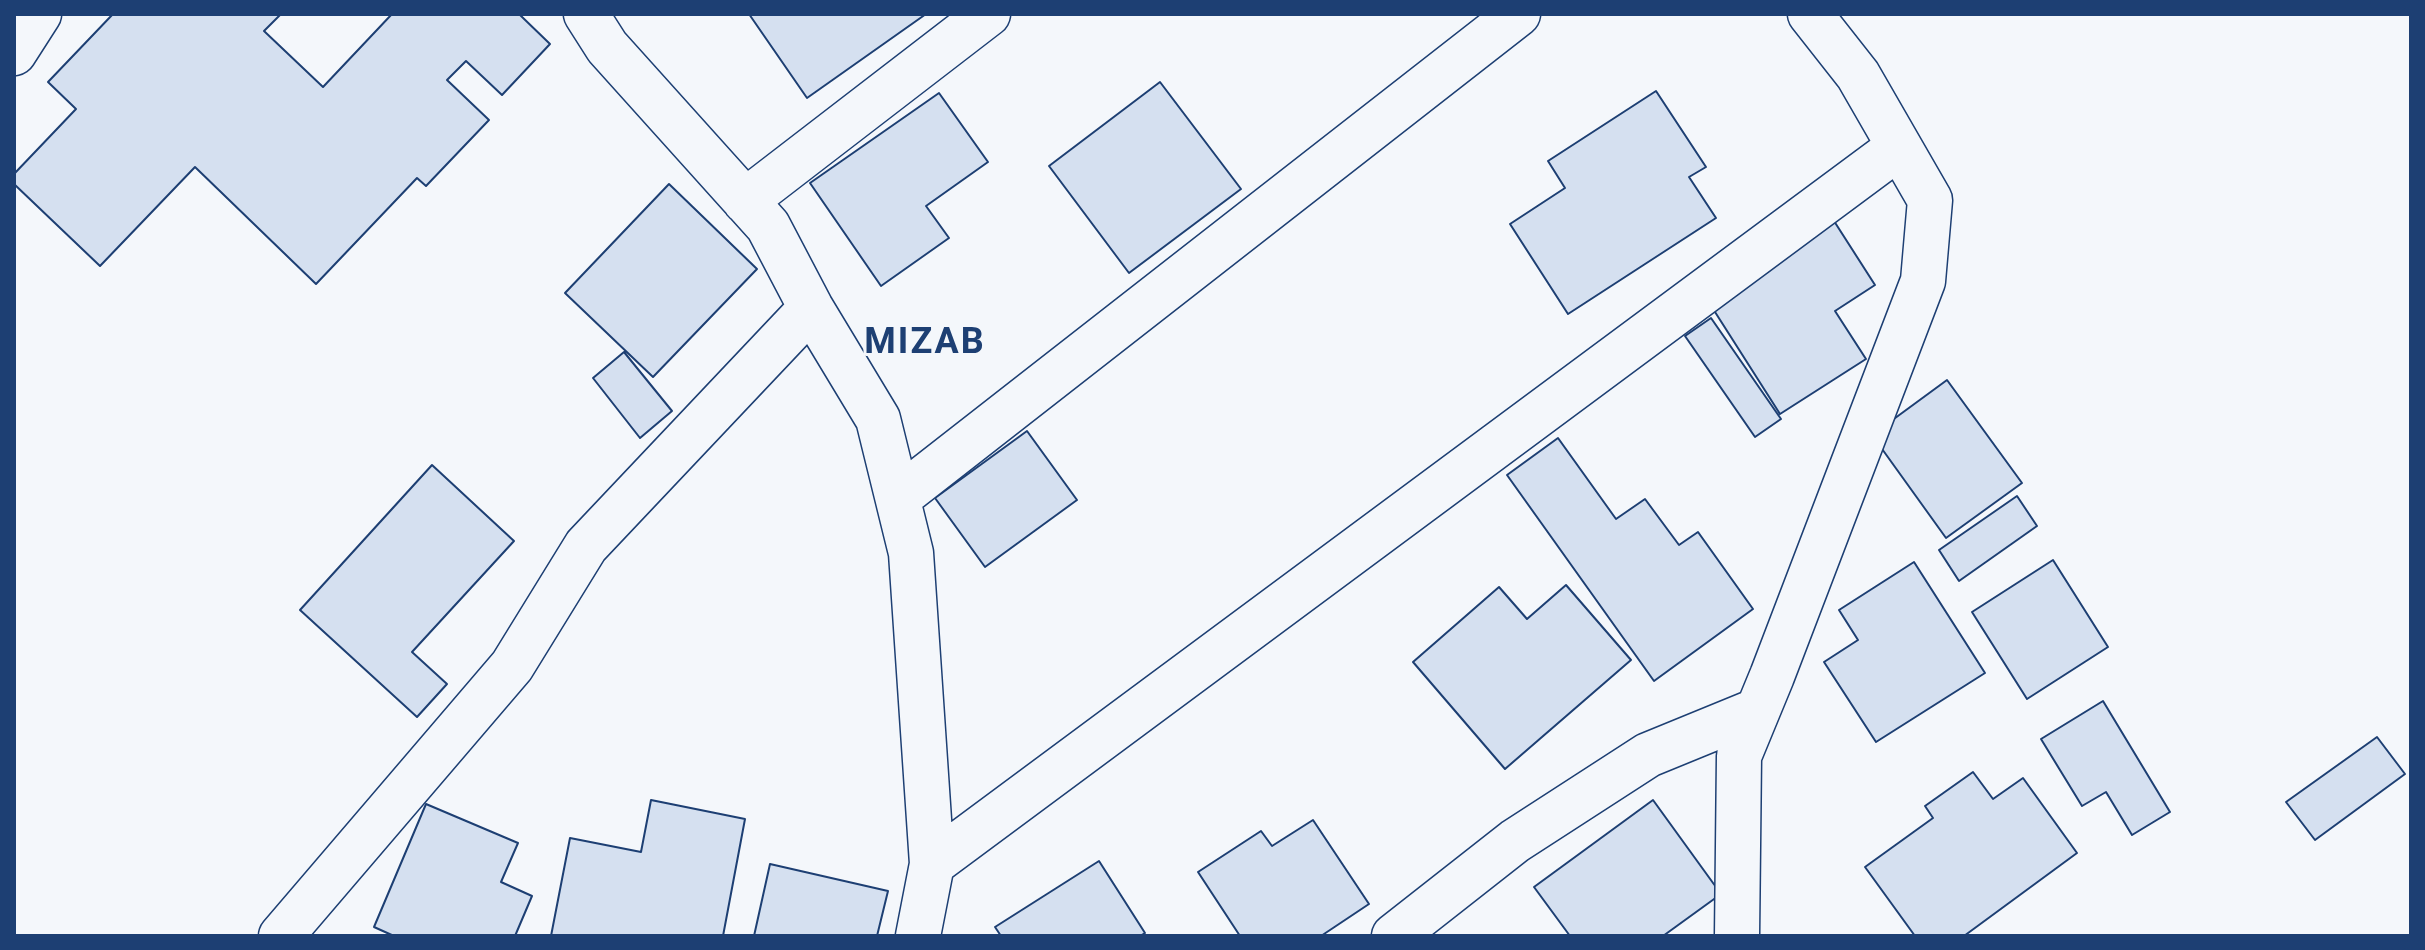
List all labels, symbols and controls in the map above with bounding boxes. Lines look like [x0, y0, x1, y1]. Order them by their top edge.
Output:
district label: MIZAB [864, 322, 986, 366]

